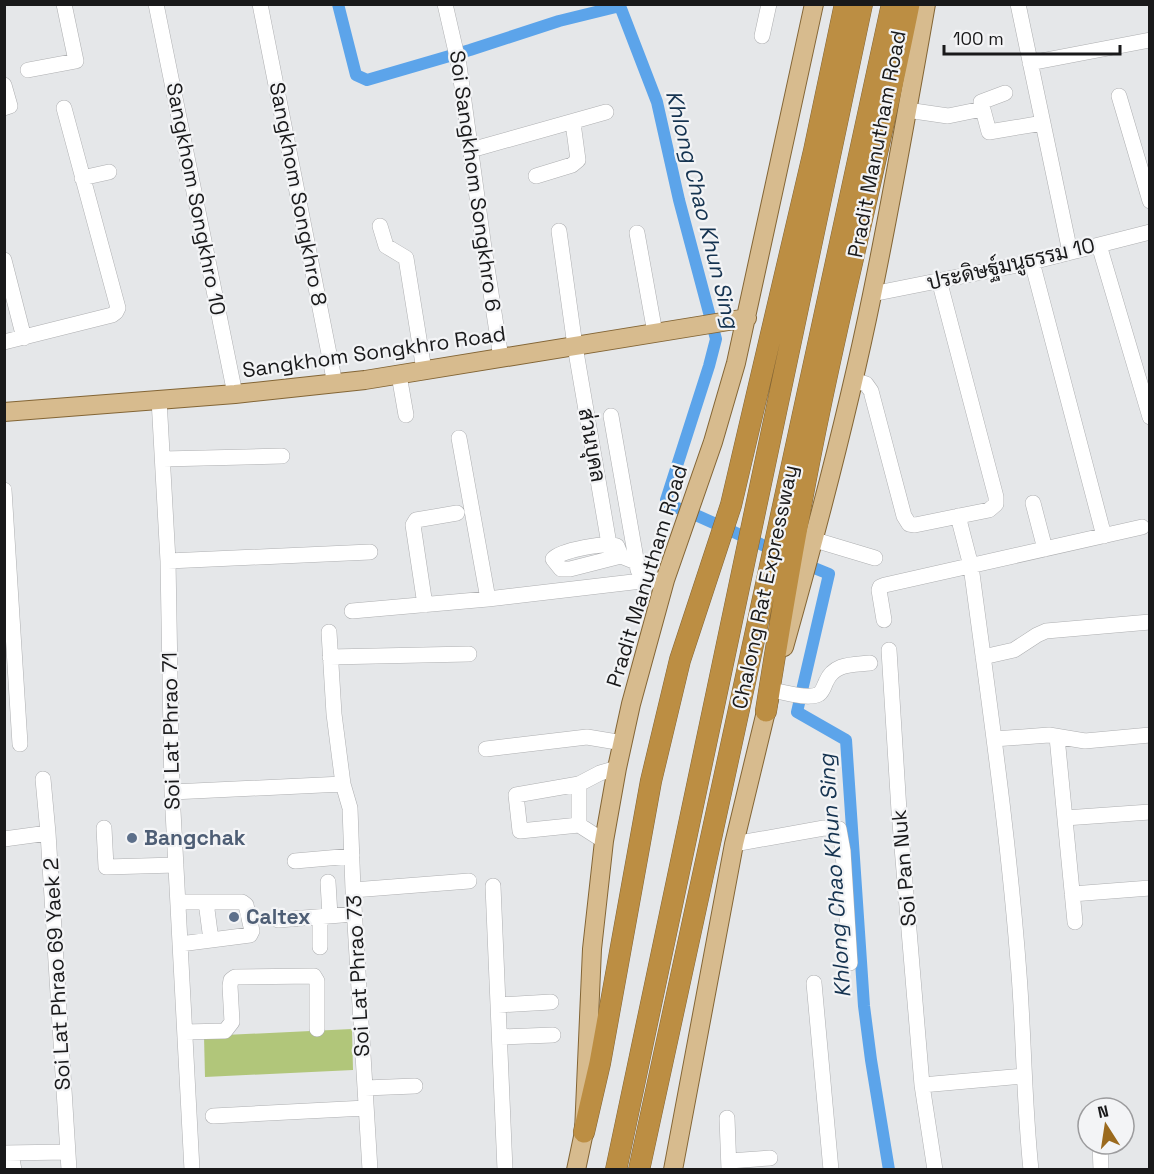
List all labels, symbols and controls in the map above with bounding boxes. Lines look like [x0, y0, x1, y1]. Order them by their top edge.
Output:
scale bar [944, 18, 1120, 56]
text: 100 m [953, 27, 1004, 50]
street label: Pradit Manutham Road [841, 28, 912, 260]
street label: Soi Sangkhom Songkhro 6 [444, 49, 507, 313]
street label: Sangkhom Songkhro 10 [161, 80, 232, 318]
street label: Sangkhom Songkhro 8 [264, 80, 333, 308]
water label: Khlong Chao Khun Sing [660, 87, 746, 332]
street label: ประดิษฐ์มนูธรรม 10 [924, 231, 1098, 298]
street label: Sangkhom Songkhro Road [240, 320, 507, 383]
street label: ส่วนบุคล [572, 406, 612, 484]
street label: Pradit Manutham Road [600, 461, 693, 690]
street label: Chalong Rat Expressway [725, 462, 804, 712]
street label: Soi Lat Phrao 71 [156, 652, 185, 810]
water label: Khlong Chao Khun Sing [811, 752, 856, 999]
street label: Soi Pan Nuk [885, 808, 922, 928]
place label: Bangchak [144, 824, 246, 851]
marker: Bangchak [125, 831, 139, 845]
street label: Soi Lat Phrao 69 Yaek 2 [37, 857, 76, 1091]
street label: Soi Lat Phrao 73 [340, 894, 375, 1058]
place label: Caltex [246, 903, 310, 930]
marker: Caltex [227, 910, 241, 924]
north arrow [1076, 1096, 1136, 1156]
text: N [1096, 1100, 1110, 1123]

